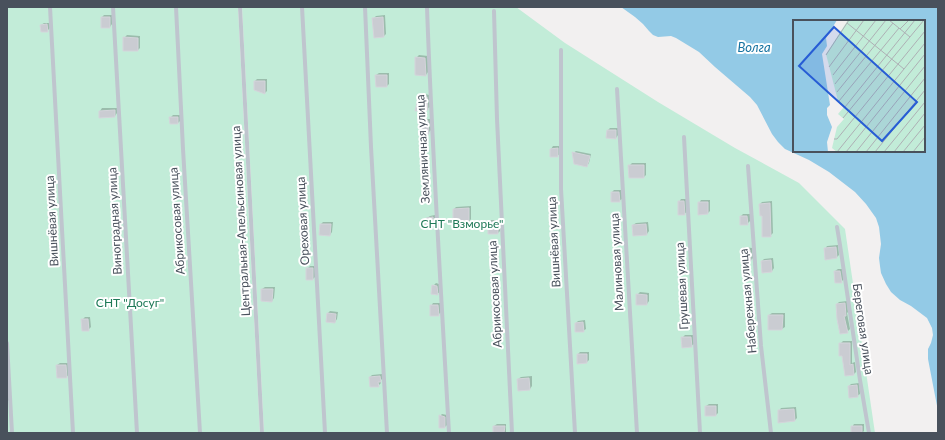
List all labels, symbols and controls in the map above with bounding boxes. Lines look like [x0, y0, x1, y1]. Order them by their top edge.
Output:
inset map [793, 20, 925, 152]
water label: Волга [737, 39, 771, 55]
street label: Земляничная улица [412, 94, 433, 204]
street label: Центральная-Апельсиновая улица [228, 125, 253, 317]
street label: Виноградная улица [104, 167, 125, 275]
street label: Абрикосовая улица [165, 167, 188, 275]
street label: Вишнёвая улица [42, 175, 61, 267]
street label: Ореховая улица [293, 176, 312, 266]
street label: Вишнёвая улица [544, 196, 563, 288]
street label: Малиновая улица [606, 213, 627, 311]
park label: СНТ "Взморье" [421, 216, 503, 231]
street label: Абрикосовая улица [484, 240, 505, 348]
street label: Грушевая улица [672, 242, 691, 330]
street label: Набережная улица [735, 248, 760, 354]
street label: Береговая улица [850, 282, 877, 376]
park label: СНТ "Досуг" [96, 295, 164, 310]

